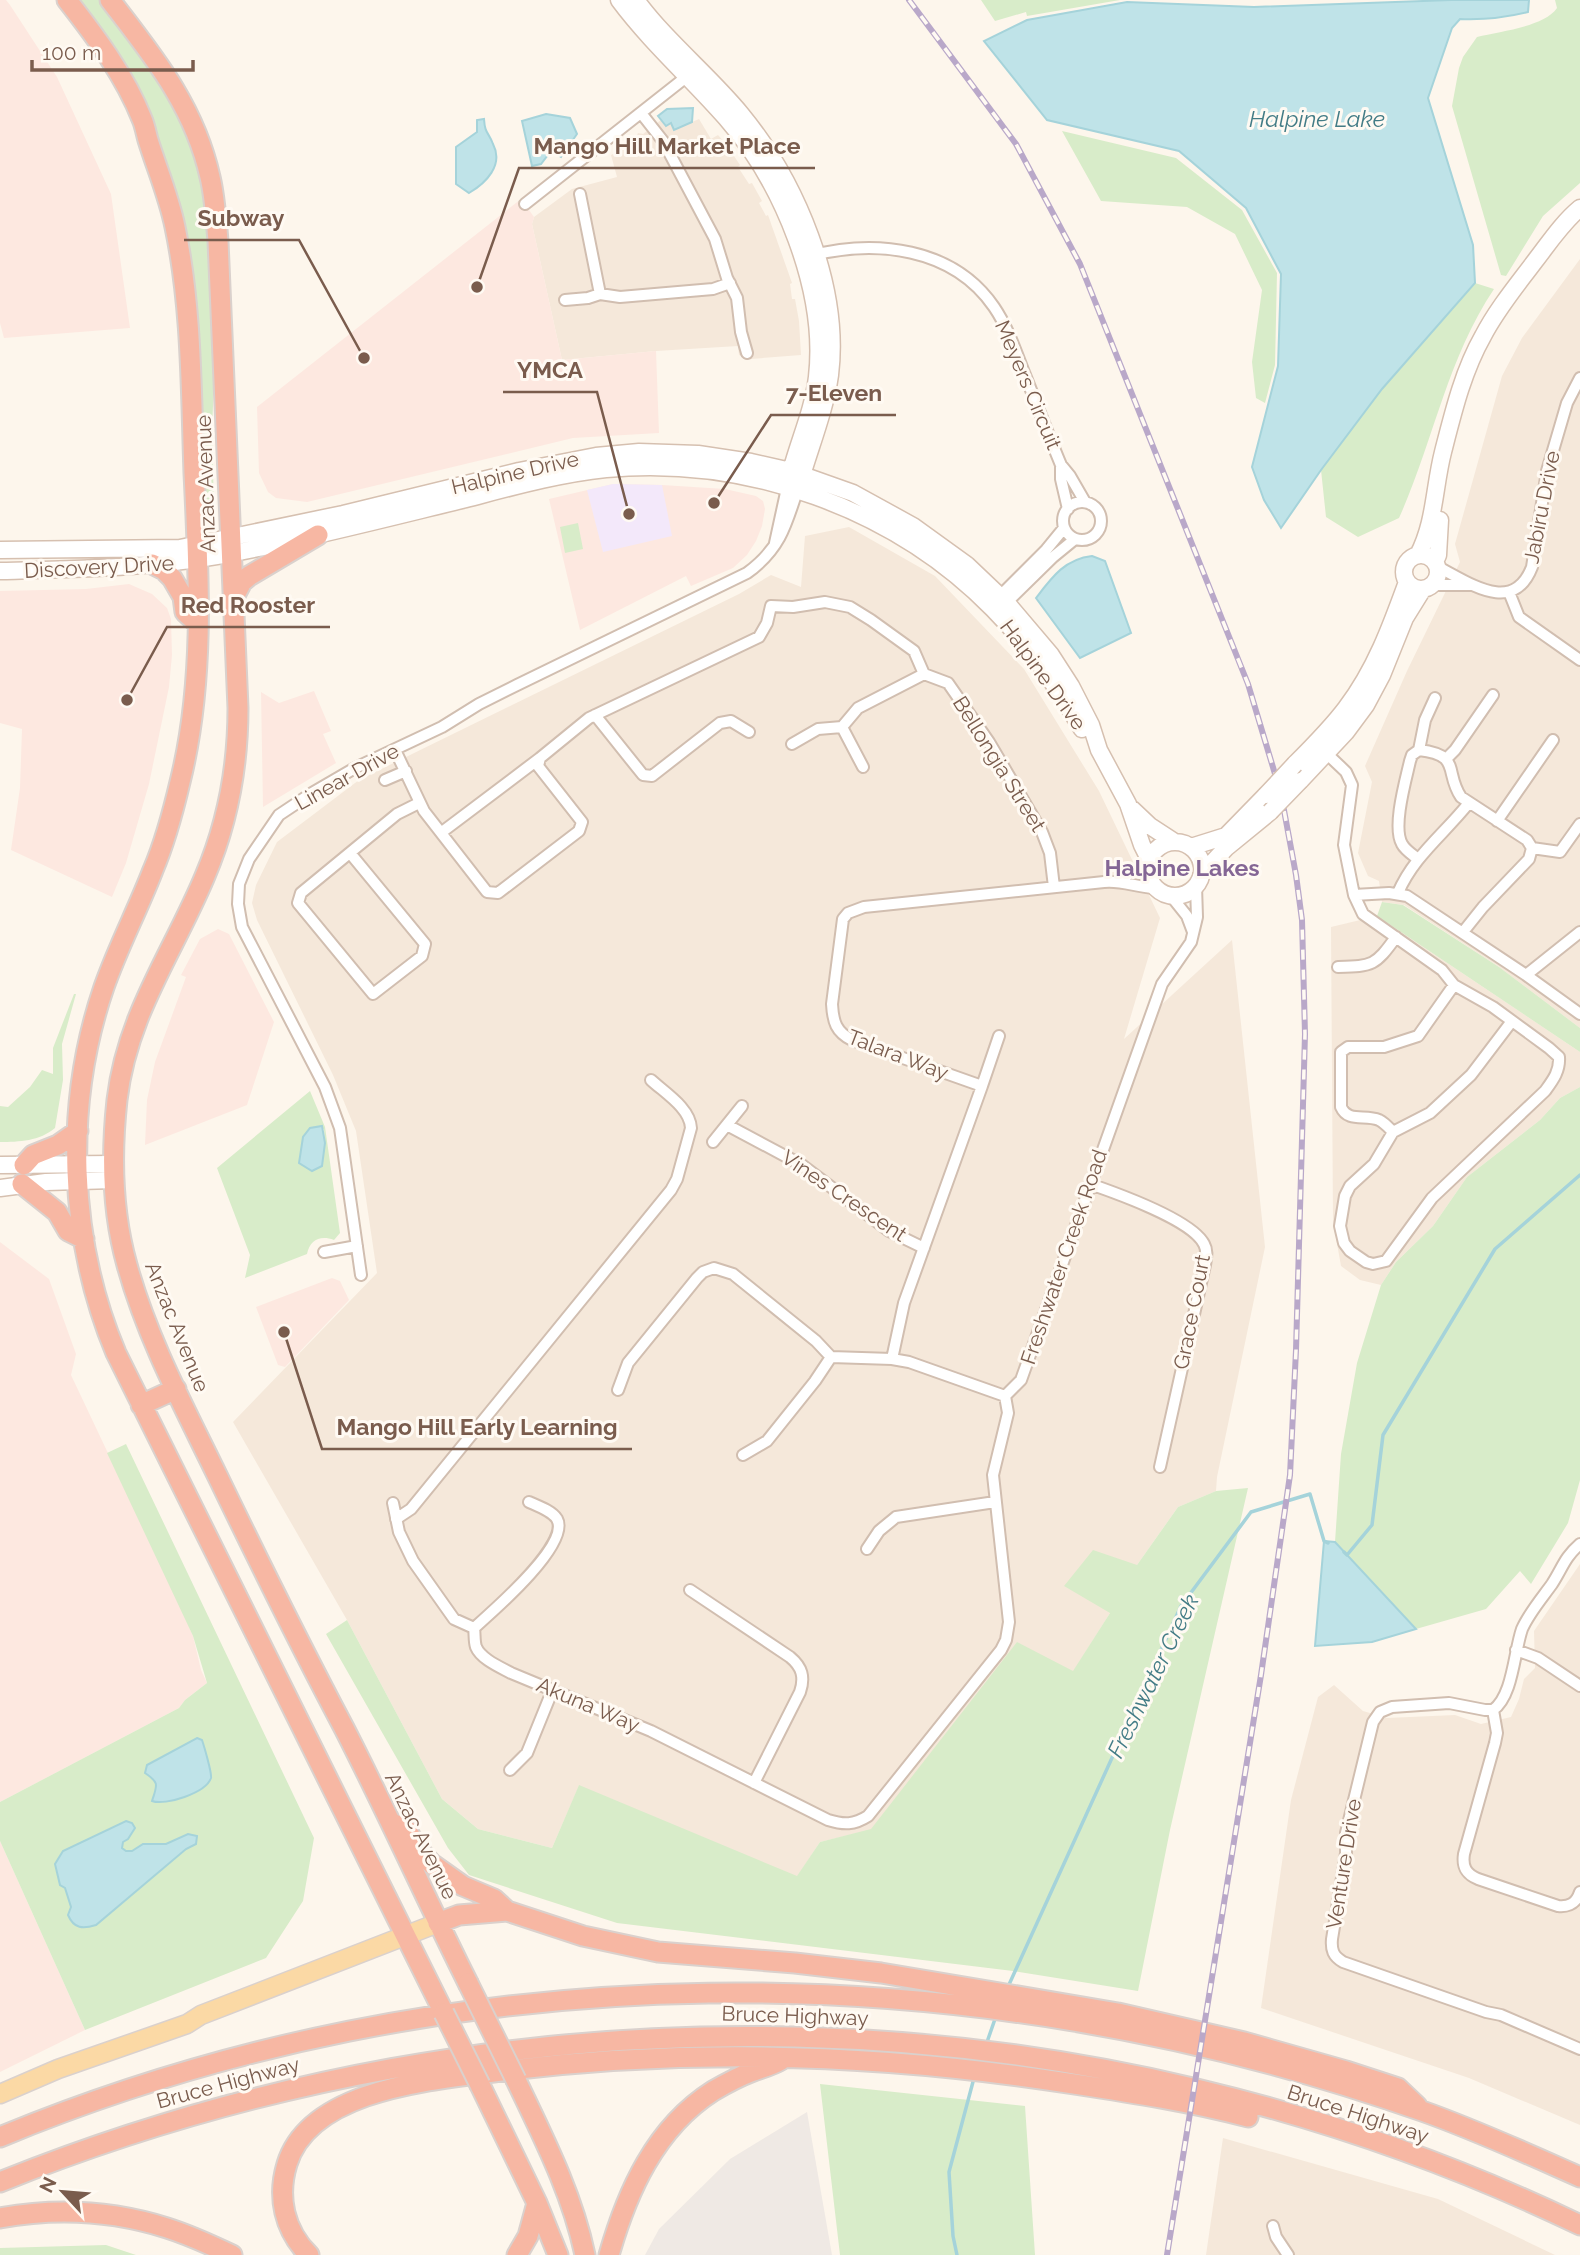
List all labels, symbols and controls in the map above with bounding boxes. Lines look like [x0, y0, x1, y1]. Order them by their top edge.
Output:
scale bar [32, 28, 192, 72]
text: 100 m [42, 40, 101, 65]
water label: Halpine Lake [1249, 105, 1385, 132]
callout: Mango Hill Market Place [519, 124, 815, 168]
text: Mango Hill Market Place [534, 132, 801, 159]
callout: Subway [184, 196, 299, 240]
text: Subway [198, 204, 285, 231]
street label: Meyers Circuit [990, 316, 1067, 453]
callout: YMCA [503, 348, 597, 392]
text: YMCA [517, 356, 584, 383]
callout: 7-Eleven [771, 371, 896, 415]
text: 7-Eleven [786, 379, 882, 406]
street label: Anzac Avenue [191, 415, 220, 553]
street label: Halpine Drive [449, 446, 581, 499]
street label: Jabiru Drive [1518, 448, 1565, 565]
street label: Discovery Drive [23, 550, 175, 583]
callout: Red Rooster [167, 583, 330, 627]
text: Red Rooster [181, 591, 315, 618]
street label: Halpine Drive [995, 615, 1092, 735]
street label: Bellongia Street [948, 691, 1051, 836]
street label: Linear Drive [290, 738, 403, 815]
district label: Halpine Lakes [1104, 854, 1260, 881]
street label: Talara Way [844, 1024, 952, 1085]
street label: Vines Crescent [777, 1144, 912, 1247]
street label: Freshwater Creek Road [1015, 1146, 1112, 1368]
street label: Grace Court [1168, 1252, 1215, 1372]
street label: Anzac Avenue [140, 1258, 215, 1396]
callout: Mango Hill Early Learning [322, 1405, 632, 1449]
text: Mango Hill Early Learning [336, 1413, 618, 1440]
water label: Freshwater Creek [1101, 1590, 1204, 1762]
street label: Akuna Way [533, 1672, 643, 1737]
street label: Anzac Avenue [380, 1768, 463, 1903]
street label: Venture Drive [1321, 1797, 1366, 1931]
street label: Bruce Highway [721, 2000, 869, 2031]
street label: Bruce Highway [154, 2051, 302, 2114]
street label: Bruce Highway [1284, 2079, 1432, 2148]
north arrow [28, 2157, 98, 2227]
text: N [35, 2173, 61, 2196]

